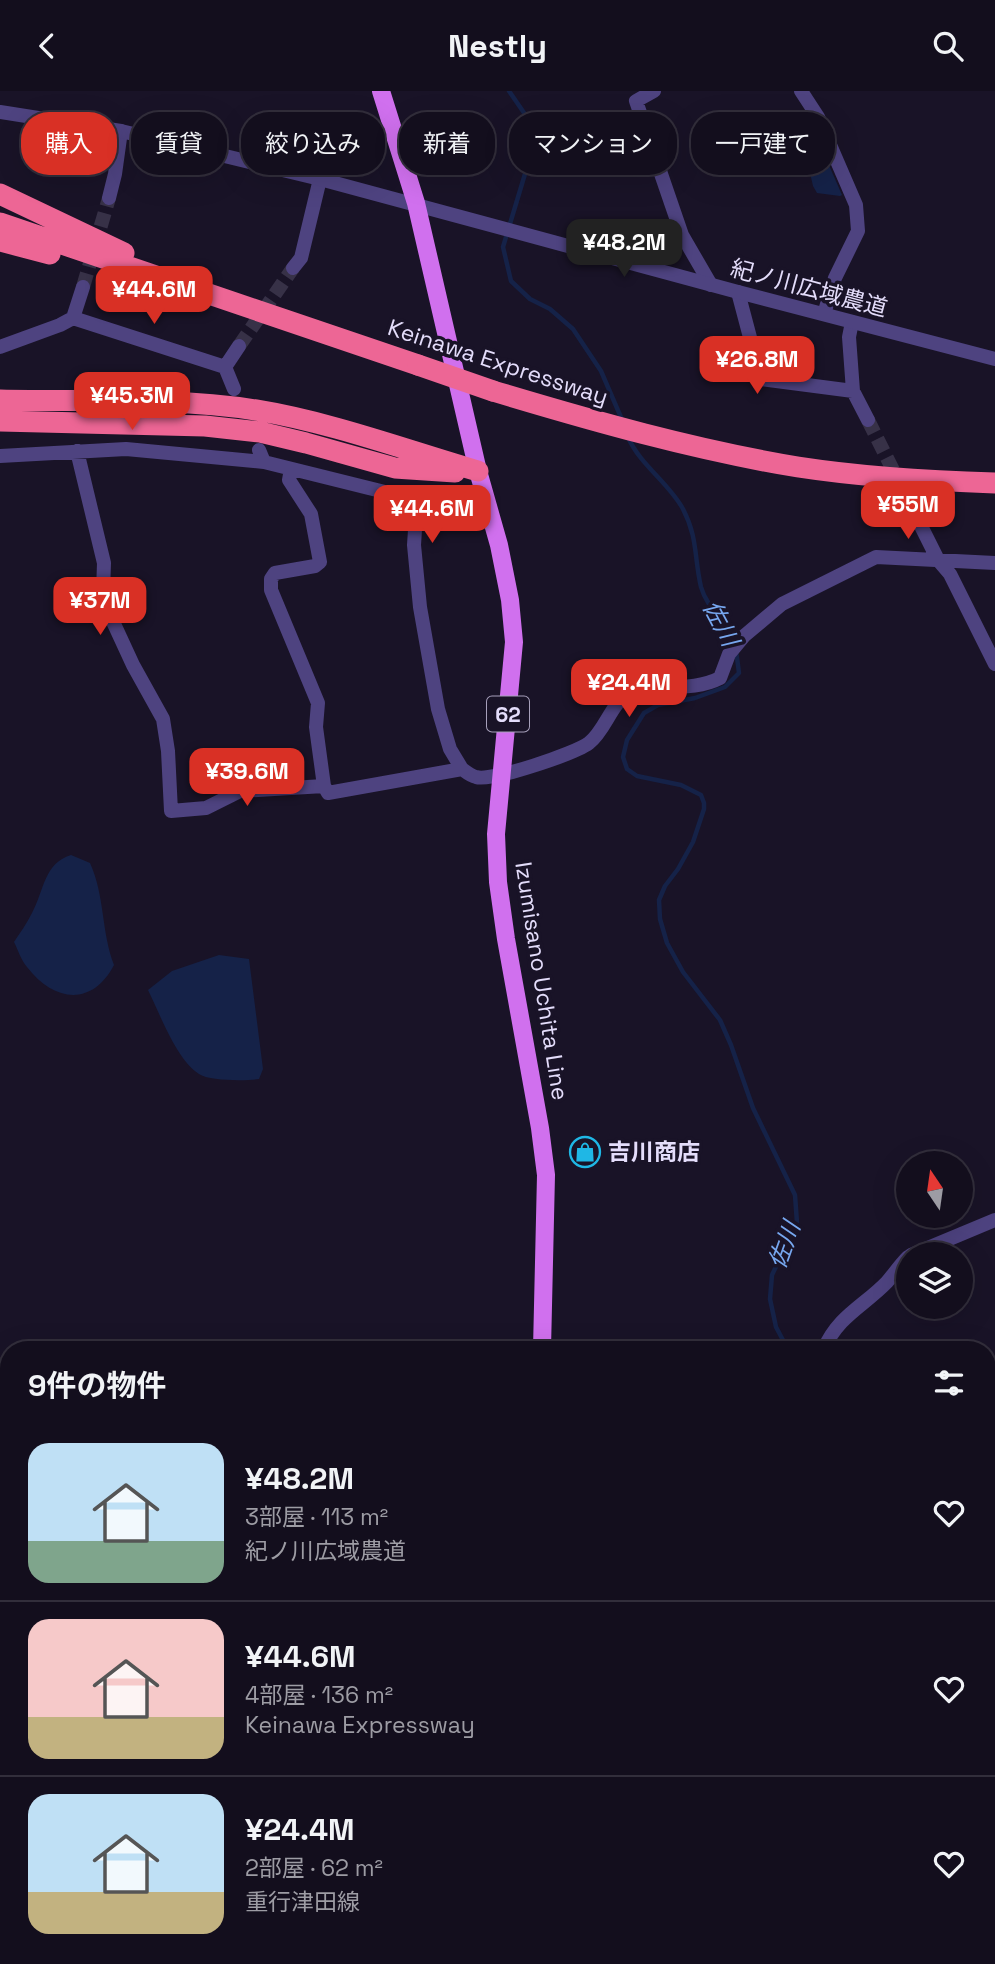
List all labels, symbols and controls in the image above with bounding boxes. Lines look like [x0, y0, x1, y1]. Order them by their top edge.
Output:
text: Nestly [448, 26, 547, 66]
icon: back [28, 27, 66, 65]
icon: search [929, 27, 967, 65]
chip: 購入 [21, 112, 117, 175]
chip: 賃貸 [131, 112, 227, 175]
chip: 絞り込み [241, 112, 385, 175]
chip: 新着 [399, 112, 495, 175]
chip: マンション [509, 112, 677, 175]
chip: 一戸建て [691, 112, 835, 175]
pin: ¥48.2M [567, 219, 681, 279]
text: ¥48.2M [582, 227, 666, 257]
street label: 紀ノ川広域農道 [727, 253, 891, 323]
pin: ¥44.6M [97, 267, 211, 326]
text: ¥44.6M [112, 274, 196, 304]
street label: Keinawa Expressway [384, 312, 612, 412]
pin: ¥26.8M [700, 337, 814, 396]
text: ¥26.8M [715, 344, 799, 374]
pin: ¥45.3M [75, 373, 189, 432]
text: ¥45.3M [90, 380, 174, 410]
pin: ¥55M [867, 482, 949, 541]
pin: ¥44.6M [375, 485, 489, 545]
text: ¥55M [877, 489, 939, 519]
text: ¥44.6M [390, 493, 474, 523]
pin: ¥37M [59, 577, 141, 637]
text: ¥37M [69, 585, 131, 615]
water label: 佐川 [696, 595, 747, 654]
pin: ¥24.4M [572, 659, 686, 719]
text: ¥24.4M [587, 667, 671, 697]
road number: 62 [487, 697, 529, 731]
pin: ¥39.6M [190, 749, 304, 808]
text: ¥39.6M [205, 756, 289, 786]
street label: Izumisano Uchita Line [508, 860, 576, 1102]
shop icon: 吉川商店 [568, 1135, 602, 1169]
place label: 吉川商店 [608, 1137, 700, 1167]
north arrow [896, 1151, 973, 1229]
map controls [896, 1151, 973, 1319]
water label: 佐川 [761, 1214, 808, 1273]
button: layers [896, 1242, 973, 1319]
icon: filters [930, 1364, 968, 1402]
text: 9件の物件 [28, 1366, 167, 1405]
text: ¥48.2M [245, 1459, 354, 1498]
icon: home [84, 1471, 168, 1555]
icon: heart [930, 1494, 968, 1532]
text: 3部屋 · 113 m² [245, 1502, 388, 1532]
text: 紀ノ川広域農道 [245, 1536, 406, 1566]
text: ¥44.6M [245, 1637, 355, 1676]
icon: home [84, 1647, 168, 1731]
icon: heart [930, 1670, 968, 1708]
text: 4部屋 · 136 m² [245, 1680, 393, 1710]
text: Keinawa Expressway [245, 1710, 475, 1740]
text: ¥24.4M [245, 1810, 355, 1849]
icon: home [84, 1822, 168, 1906]
icon: heart [930, 1845, 968, 1883]
text: 2部屋 · 62 m² [245, 1853, 383, 1883]
text: 重行津田線 [245, 1887, 360, 1917]

